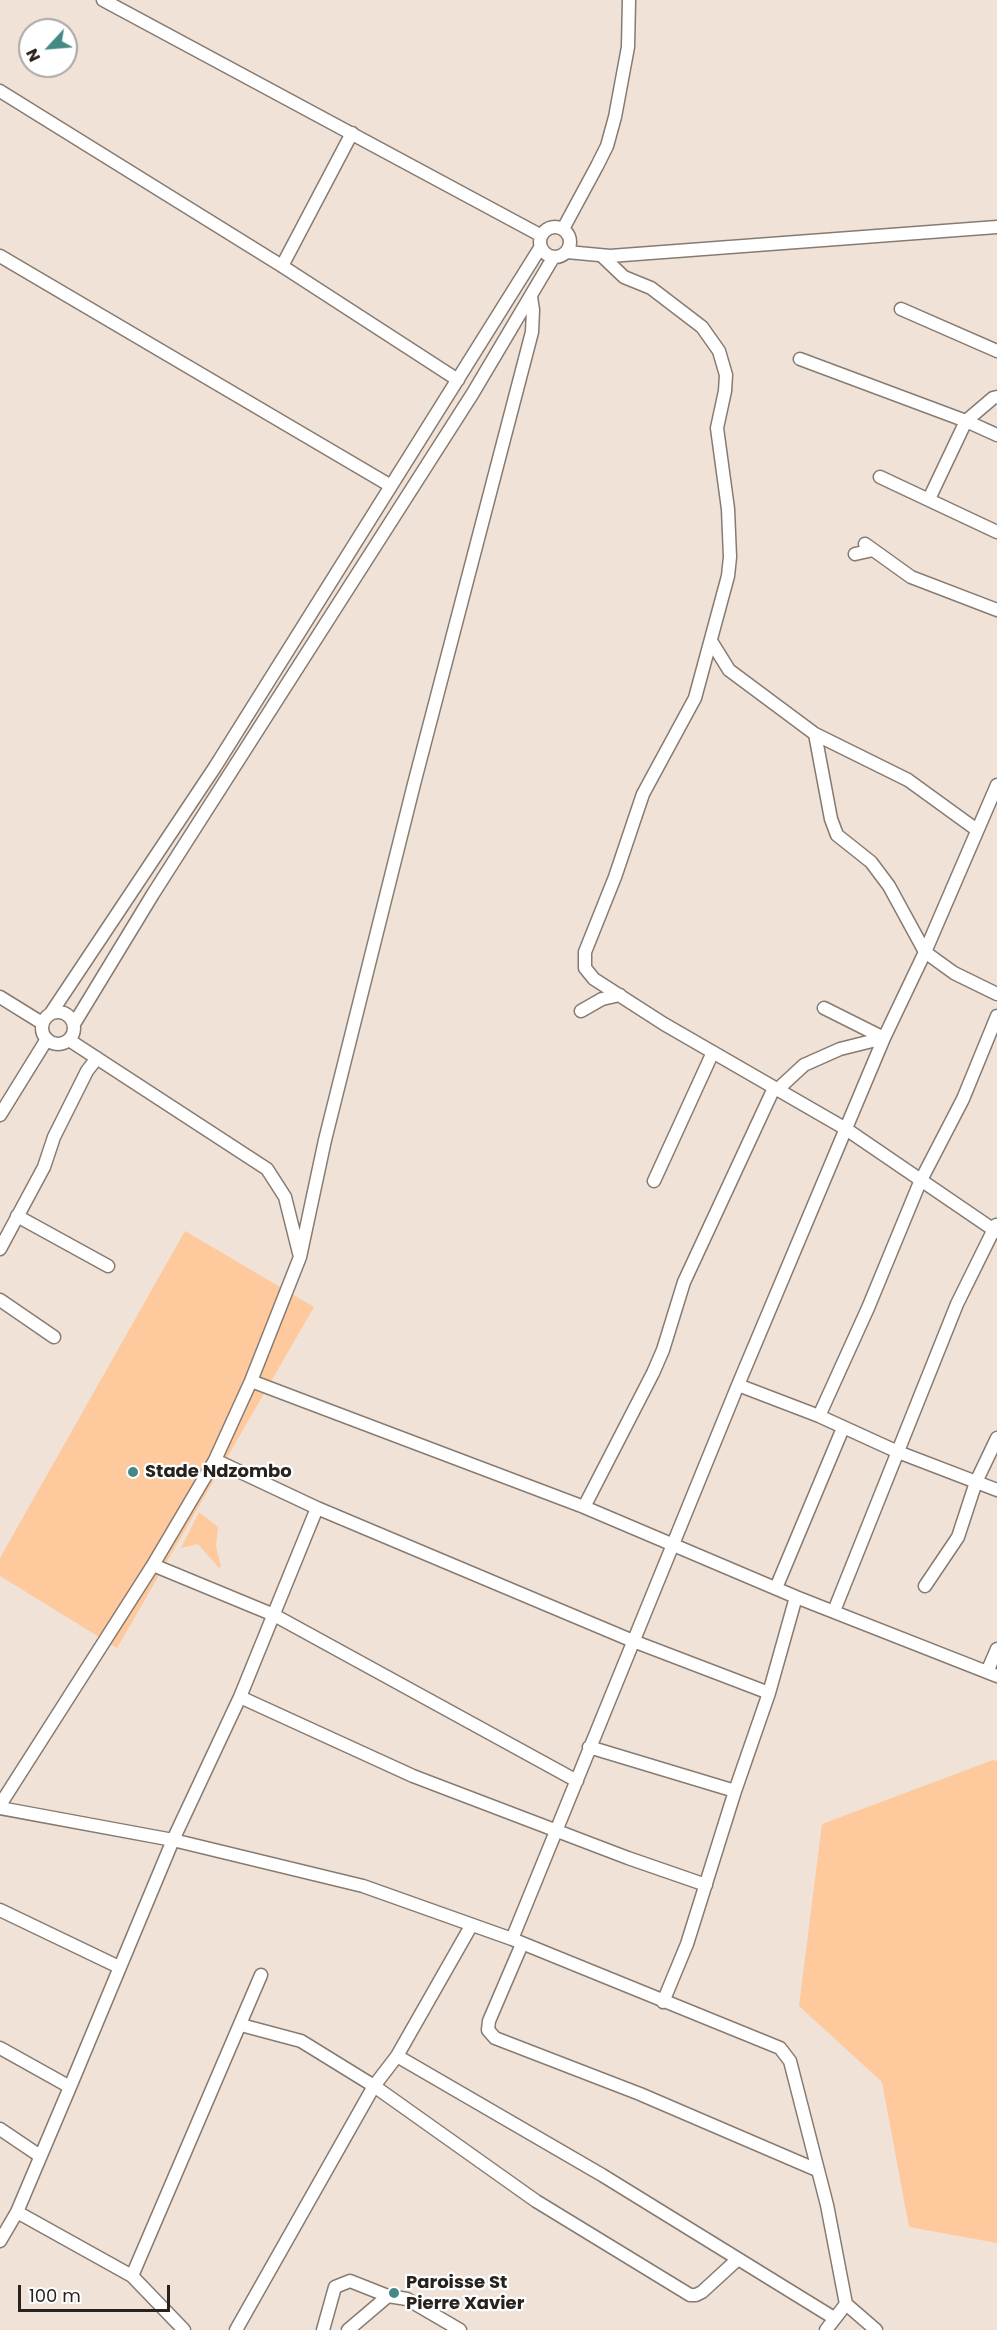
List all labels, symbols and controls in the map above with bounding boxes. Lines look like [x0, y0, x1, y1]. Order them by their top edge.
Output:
north arrow [18, 18, 78, 78]
text: N [20, 45, 46, 66]
place label: Stade Ndzombo [145, 1461, 292, 1483]
marker: Stade Ndzombo [126, 1465, 140, 1479]
place label: Paroisse St Pierre Xavier [406, 2272, 524, 2314]
scale bar [21, 2273, 172, 2311]
text: 100 m [29, 2283, 81, 2308]
marker: Paroisse St Pierre Xavier [387, 2286, 401, 2300]

